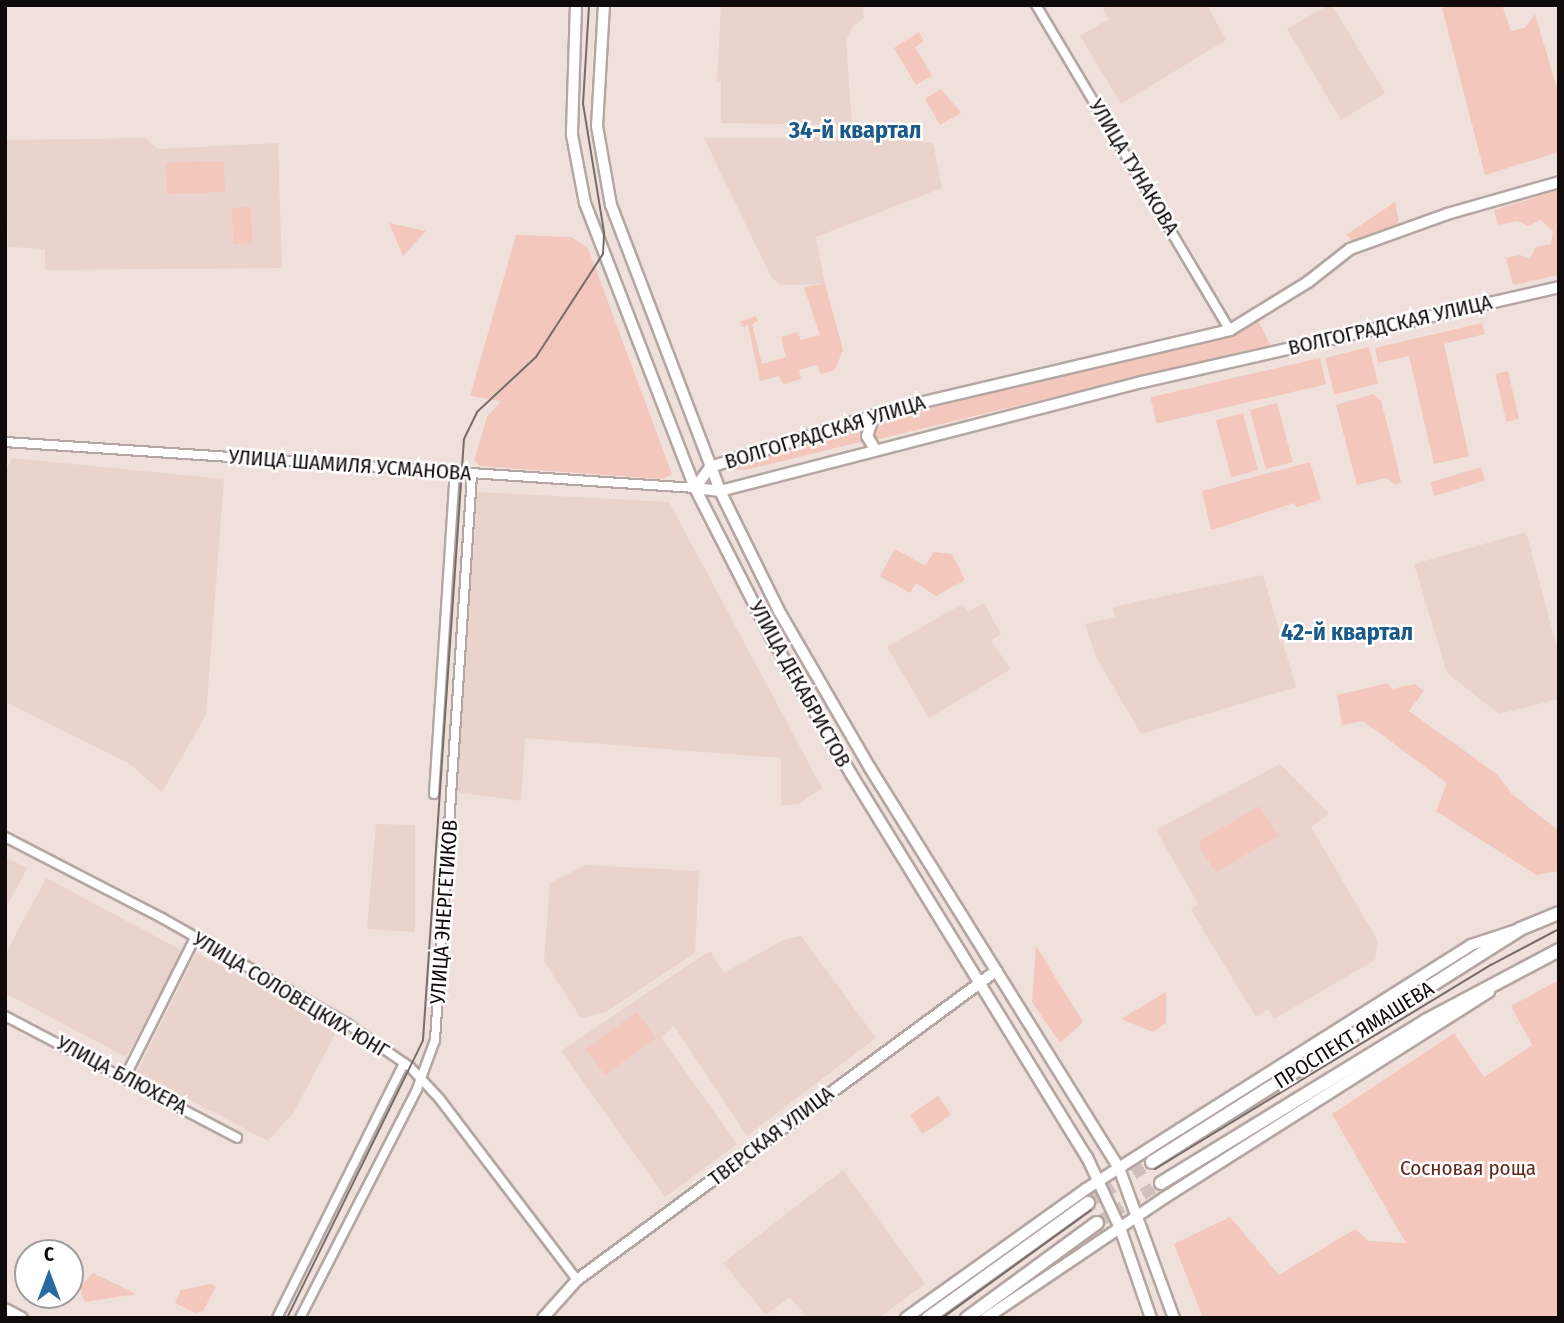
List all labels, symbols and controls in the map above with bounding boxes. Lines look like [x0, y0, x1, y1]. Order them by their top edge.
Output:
street label: УЛИЦА ТУНАКОВА [1084, 95, 1184, 239]
district label: 34-й квартал [789, 117, 921, 145]
street label: ВОЛГОГРАДСКАЯ УЛИЦА [1286, 289, 1494, 361]
street label: ВОЛГОГРАДСКАЯ УЛИЦА [722, 390, 928, 474]
street label: УЛИЦА ШАМИЛЯ УСМАНОВА [228, 444, 472, 486]
street label: УЛИЦА ДЕКАБРИСТОВ [744, 596, 856, 772]
district label: 42-й квартал [1281, 619, 1413, 647]
street label: УЛИЦА ЭНЕРГЕТИКОВ [425, 819, 463, 1005]
street label: УЛИЦА СОЛОВЕЦКИХ ЮНГ [188, 926, 394, 1064]
street label: ПРОСПЕКТ ЯМАШЕВА [1270, 976, 1438, 1094]
street label: УЛИЦА БЛЮХЕРА [52, 1030, 192, 1120]
street label: ТВЕРСКАЯ УЛИЦА [704, 1081, 838, 1191]
park label: Сосновая роща [1400, 1155, 1536, 1181]
north arrow [14, 1239, 84, 1309]
text: С [44, 1243, 54, 1266]

